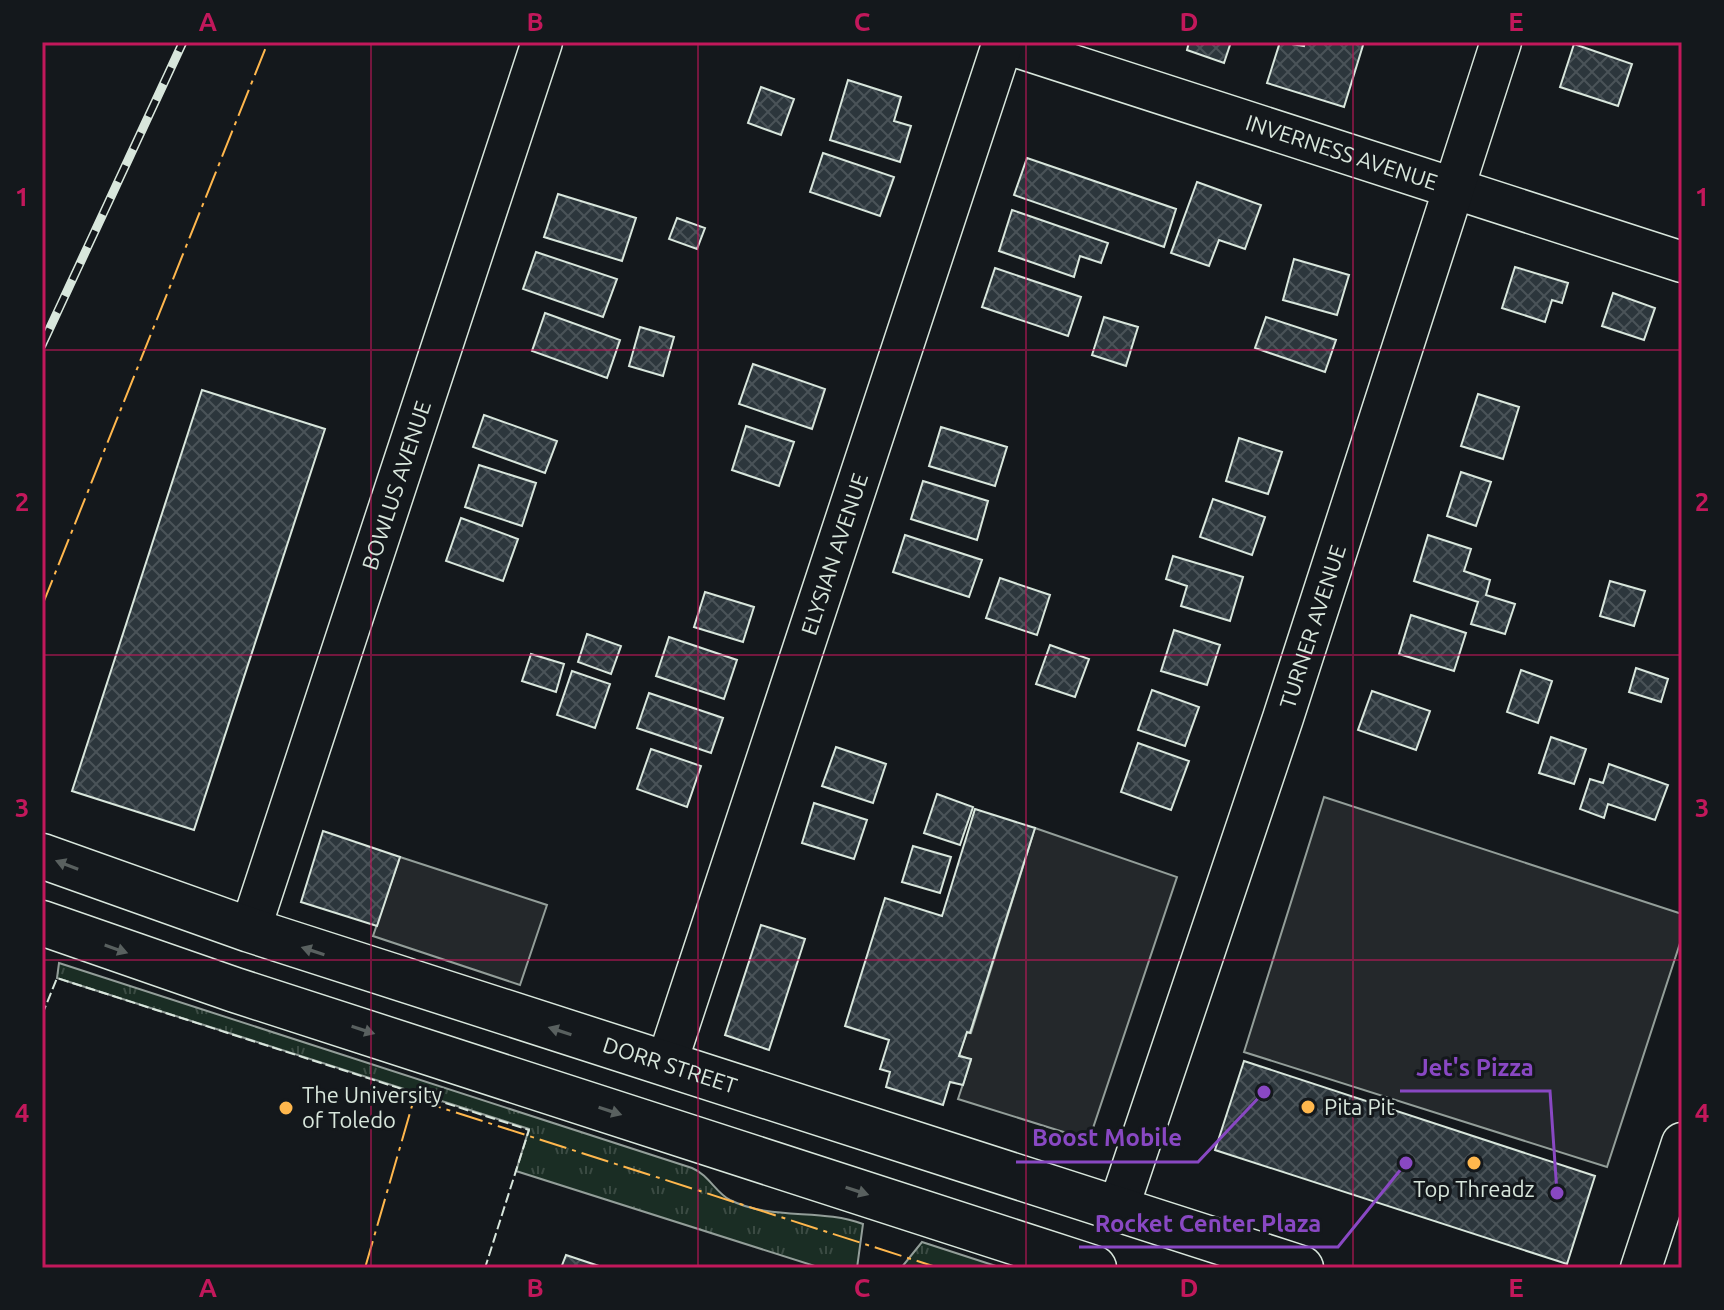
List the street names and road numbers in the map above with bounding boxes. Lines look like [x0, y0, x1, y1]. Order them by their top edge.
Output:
street label: INVERNESS AVENUE [1243, 109, 1441, 194]
street label: BOWLUS AVENUE [356, 397, 435, 573]
street label: ELYSIAN AVENUE [796, 470, 872, 638]
street label: TURNER AVENUE [1274, 542, 1350, 711]
street label: DORR STREET [600, 1031, 740, 1098]

